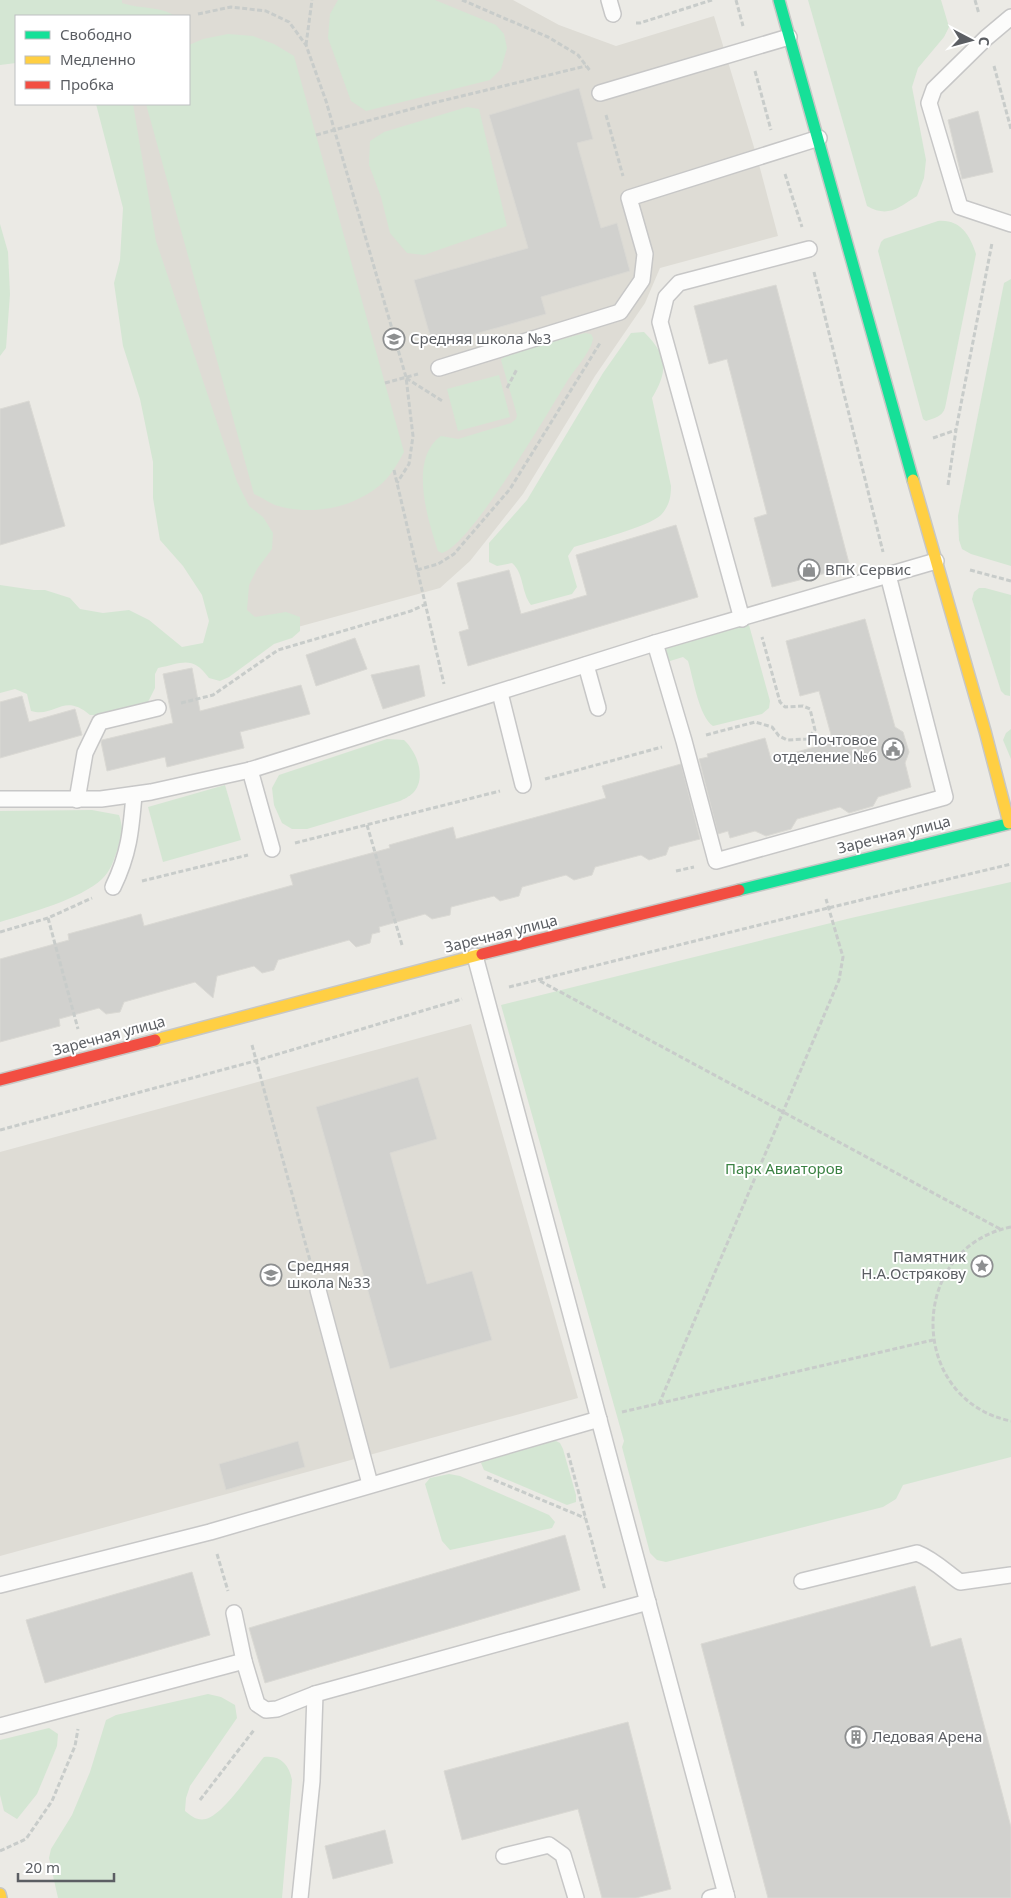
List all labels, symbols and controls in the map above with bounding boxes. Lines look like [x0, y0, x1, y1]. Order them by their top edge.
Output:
legend [15, 15, 190, 105]
north arrow [946, 15, 996, 65]
text: Свободно [60, 24, 132, 44]
text: С [975, 36, 994, 47]
text: Медленно [60, 49, 136, 69]
text: Пробка [60, 74, 114, 94]
school or university icon: Средняя школа №3 [382, 327, 406, 351]
place label: Средняя школа №3 [410, 328, 551, 348]
shop icon: ВПК Сервис [797, 558, 821, 582]
place label: ВПК Сервис [825, 559, 911, 579]
place label: Почтовое отделение №6 [773, 729, 877, 766]
public building icon: Почтовое отделение №6 [881, 737, 905, 761]
street label: Заречная улица [835, 810, 952, 858]
street label: Заречная улица [442, 909, 559, 957]
street label: Заречная улица [50, 1010, 167, 1060]
park label: Парк Авиаторов [725, 1158, 843, 1178]
place label: Памятник Н.А.Острякову [861, 1246, 966, 1283]
place icon: Памятник Н.А.Острякову [970, 1254, 994, 1278]
place label: Средняя школа №33 [287, 1255, 371, 1292]
school or university icon: Средняя школа №33 [259, 1263, 283, 1287]
building icon: Ледовая Арена [844, 1725, 868, 1749]
place label: Ледовая Арена [872, 1726, 982, 1746]
scale bar [18, 1850, 114, 1882]
text: 20 m [25, 1857, 60, 1877]

